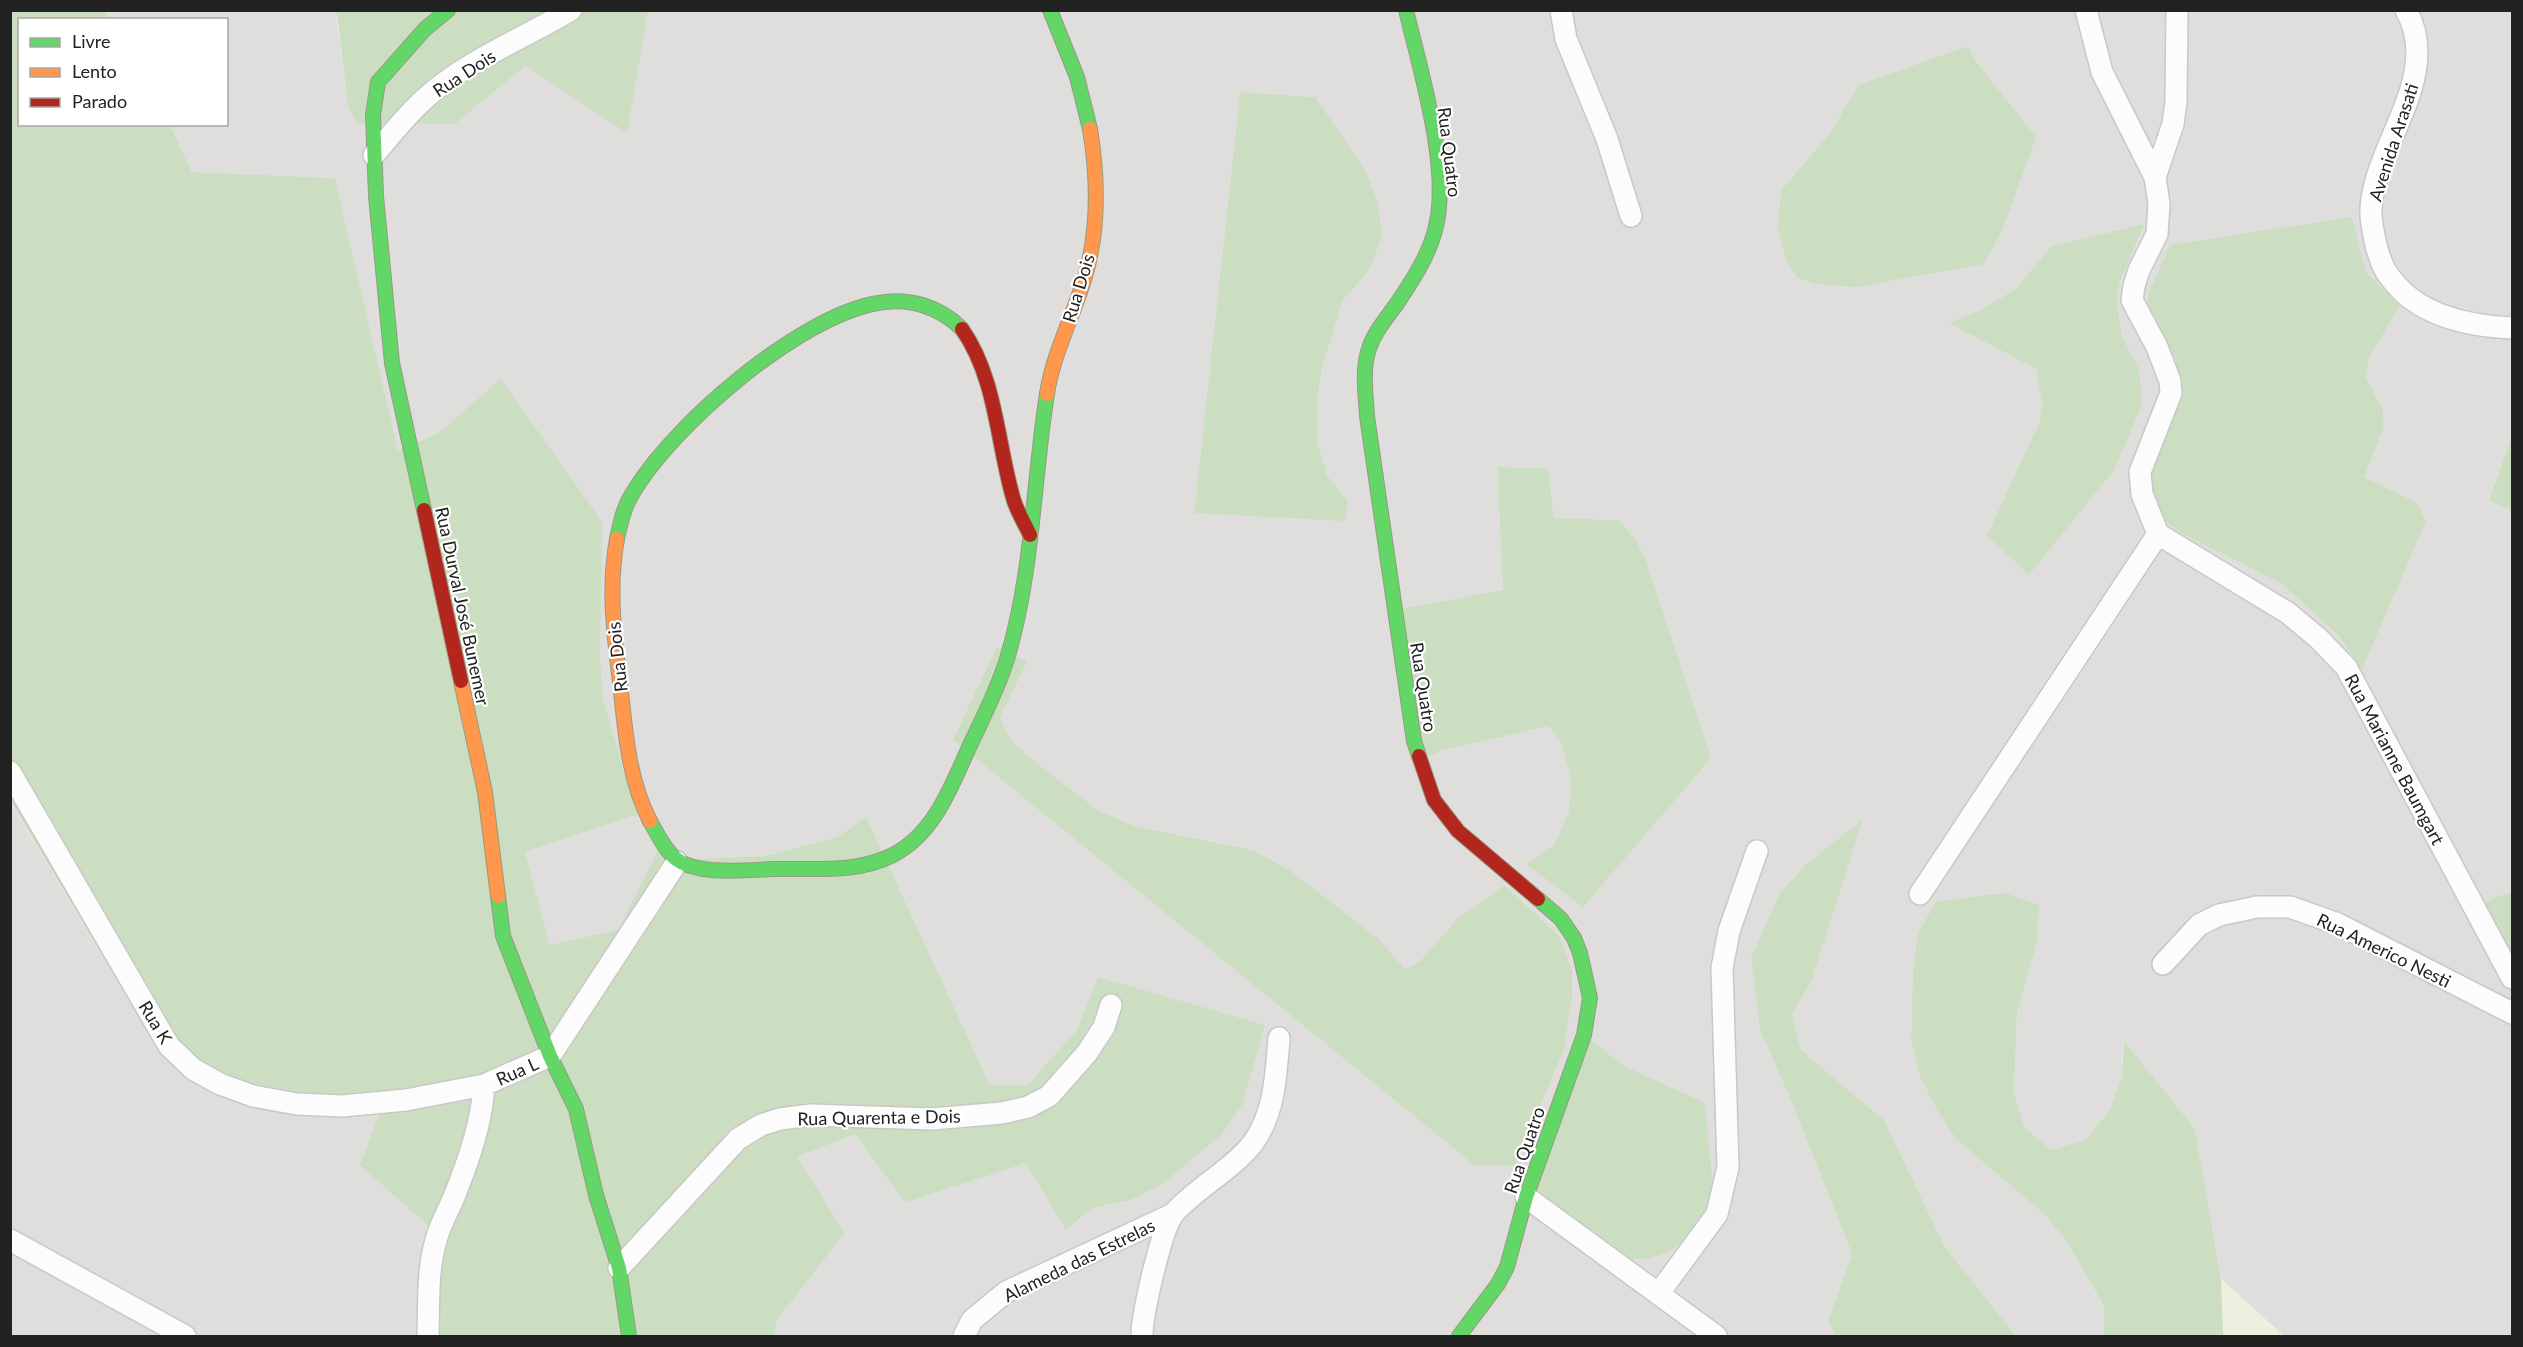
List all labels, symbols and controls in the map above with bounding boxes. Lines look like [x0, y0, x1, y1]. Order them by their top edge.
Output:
legend [18, 18, 228, 126]
text: Livre [72, 30, 111, 52]
street label: Rua Dois [428, 44, 500, 101]
text: Lento [72, 60, 117, 82]
street label: Avenida Arasati [2364, 80, 2422, 204]
text: Parado [72, 90, 127, 112]
street label: Rua Quatro [1434, 106, 1466, 198]
street label: Rua Dois [1057, 251, 1099, 325]
street label: Rua Durval José Bunemer [431, 505, 495, 708]
street label: Rua Dois [602, 621, 632, 693]
street label: Rua Quatro [1406, 641, 1442, 733]
street label: Rua Marianne Baumgart [2341, 670, 2450, 849]
street label: Rua Americo Nesti [2313, 908, 2455, 992]
street label: Rua K [135, 996, 177, 1048]
street label: Rua L [493, 1052, 541, 1090]
street label: Rua Quatro [1499, 1104, 1549, 1196]
street label: Rua Quarenta e Dois [797, 1105, 961, 1129]
street label: Alameda das Estrelas [1000, 1214, 1159, 1306]

